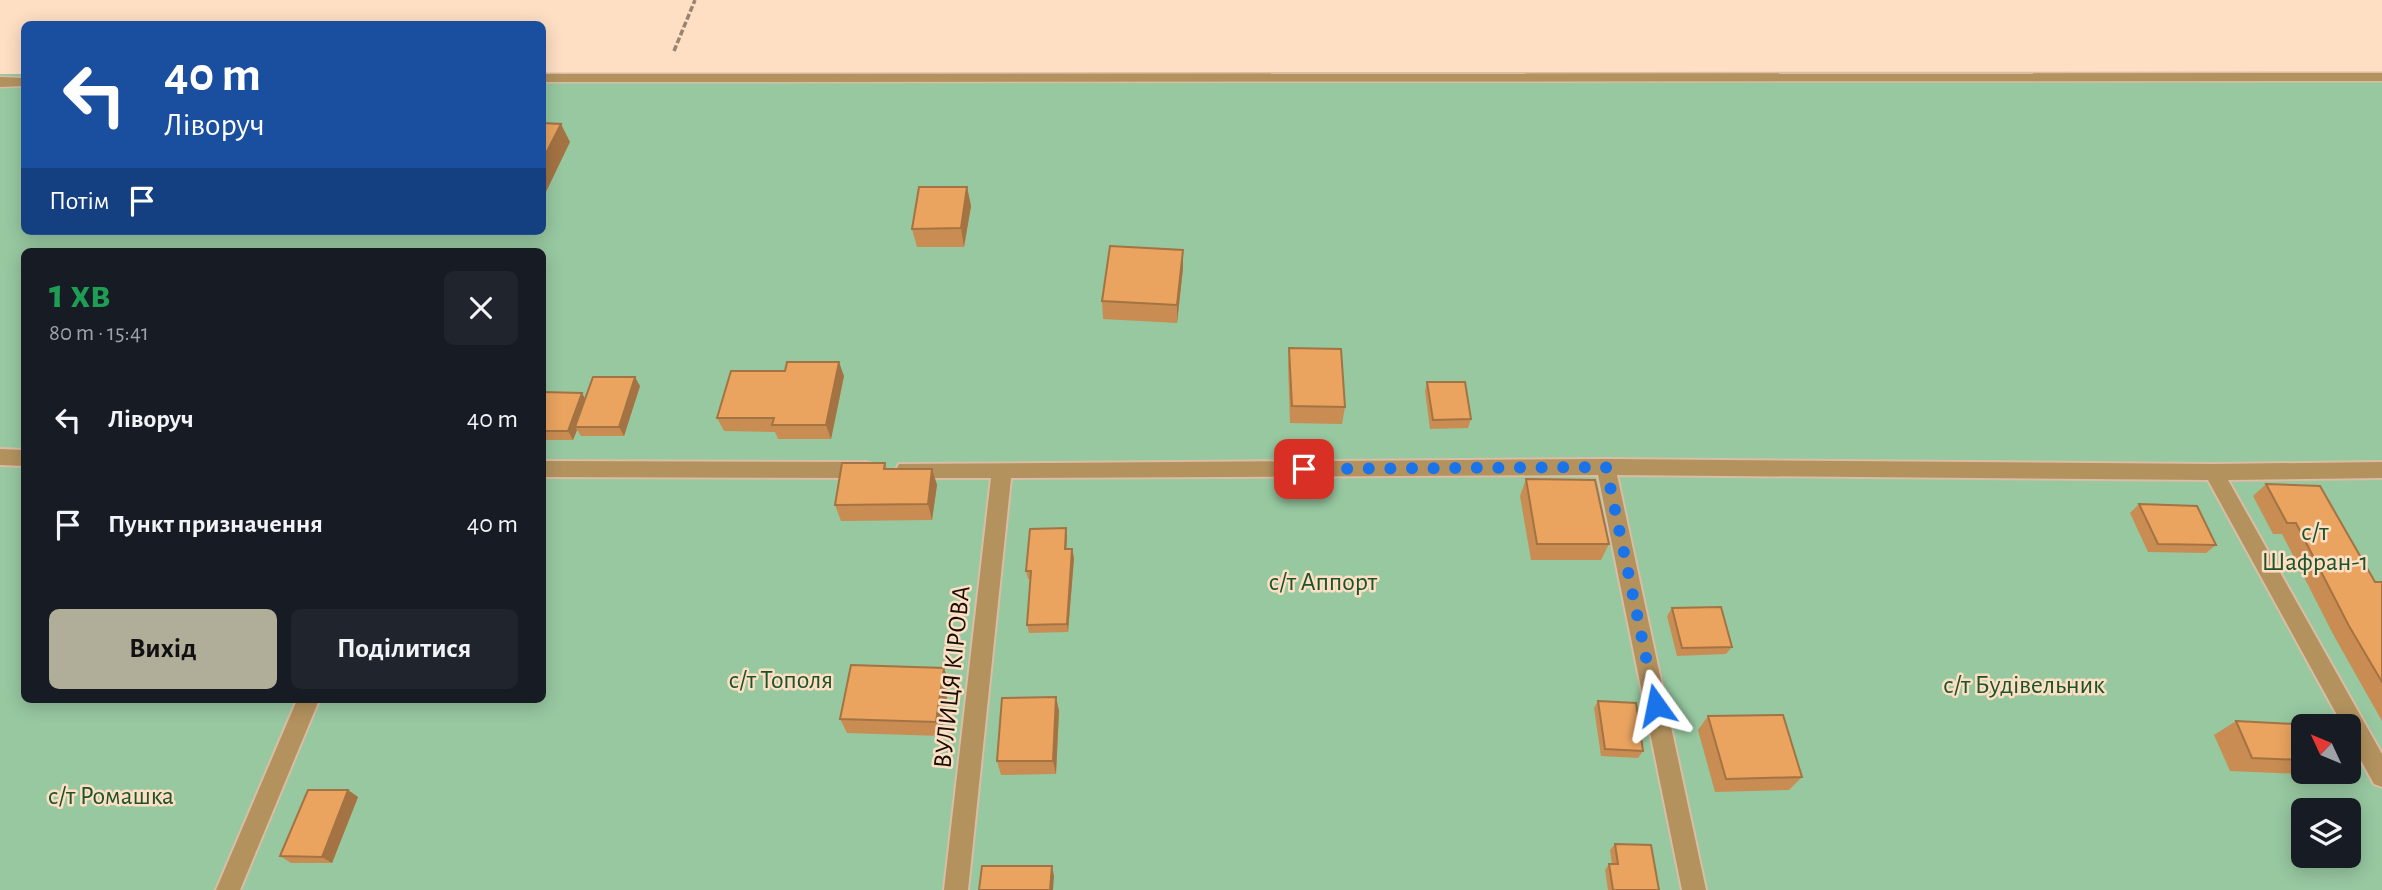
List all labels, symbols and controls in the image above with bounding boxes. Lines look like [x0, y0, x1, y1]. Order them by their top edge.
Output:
icon: left [49, 49, 140, 140]
text: 40 m [164, 51, 261, 100]
text: Ліворуч [164, 109, 265, 141]
icon: arrive [123, 182, 161, 220]
text: Потім [49, 188, 109, 214]
button: close [444, 271, 518, 345]
text: 1 хв [49, 273, 111, 315]
text: 80 m · 15:41 [49, 322, 149, 345]
icon: left [49, 401, 87, 439]
text: Ліворуч [108, 406, 194, 432]
text: 40 m [467, 406, 518, 432]
pin [1274, 439, 1334, 499]
icon: arrive [1285, 450, 1323, 488]
icon: arrive [49, 506, 87, 544]
text: Пункт призначення [108, 511, 323, 537]
text: 40 m [467, 511, 518, 537]
park label: с/т Шафран-1 [2262, 519, 2368, 575]
park label: с/т Аппорт [1269, 569, 1378, 595]
street label: ВУЛИЦЯ КІРОВА [929, 584, 975, 770]
button: Вихід [49, 609, 277, 689]
button: Поділитися [291, 609, 518, 689]
park label: с/т Тополя [729, 667, 833, 693]
position arrow [1619, 668, 1693, 742]
park label: с/т Будівельник [1943, 672, 2105, 698]
north arrow [2291, 714, 2361, 784]
map controls [2291, 714, 2361, 868]
park label: с/т Ромашка [48, 783, 174, 809]
button: layers [2291, 798, 2361, 868]

